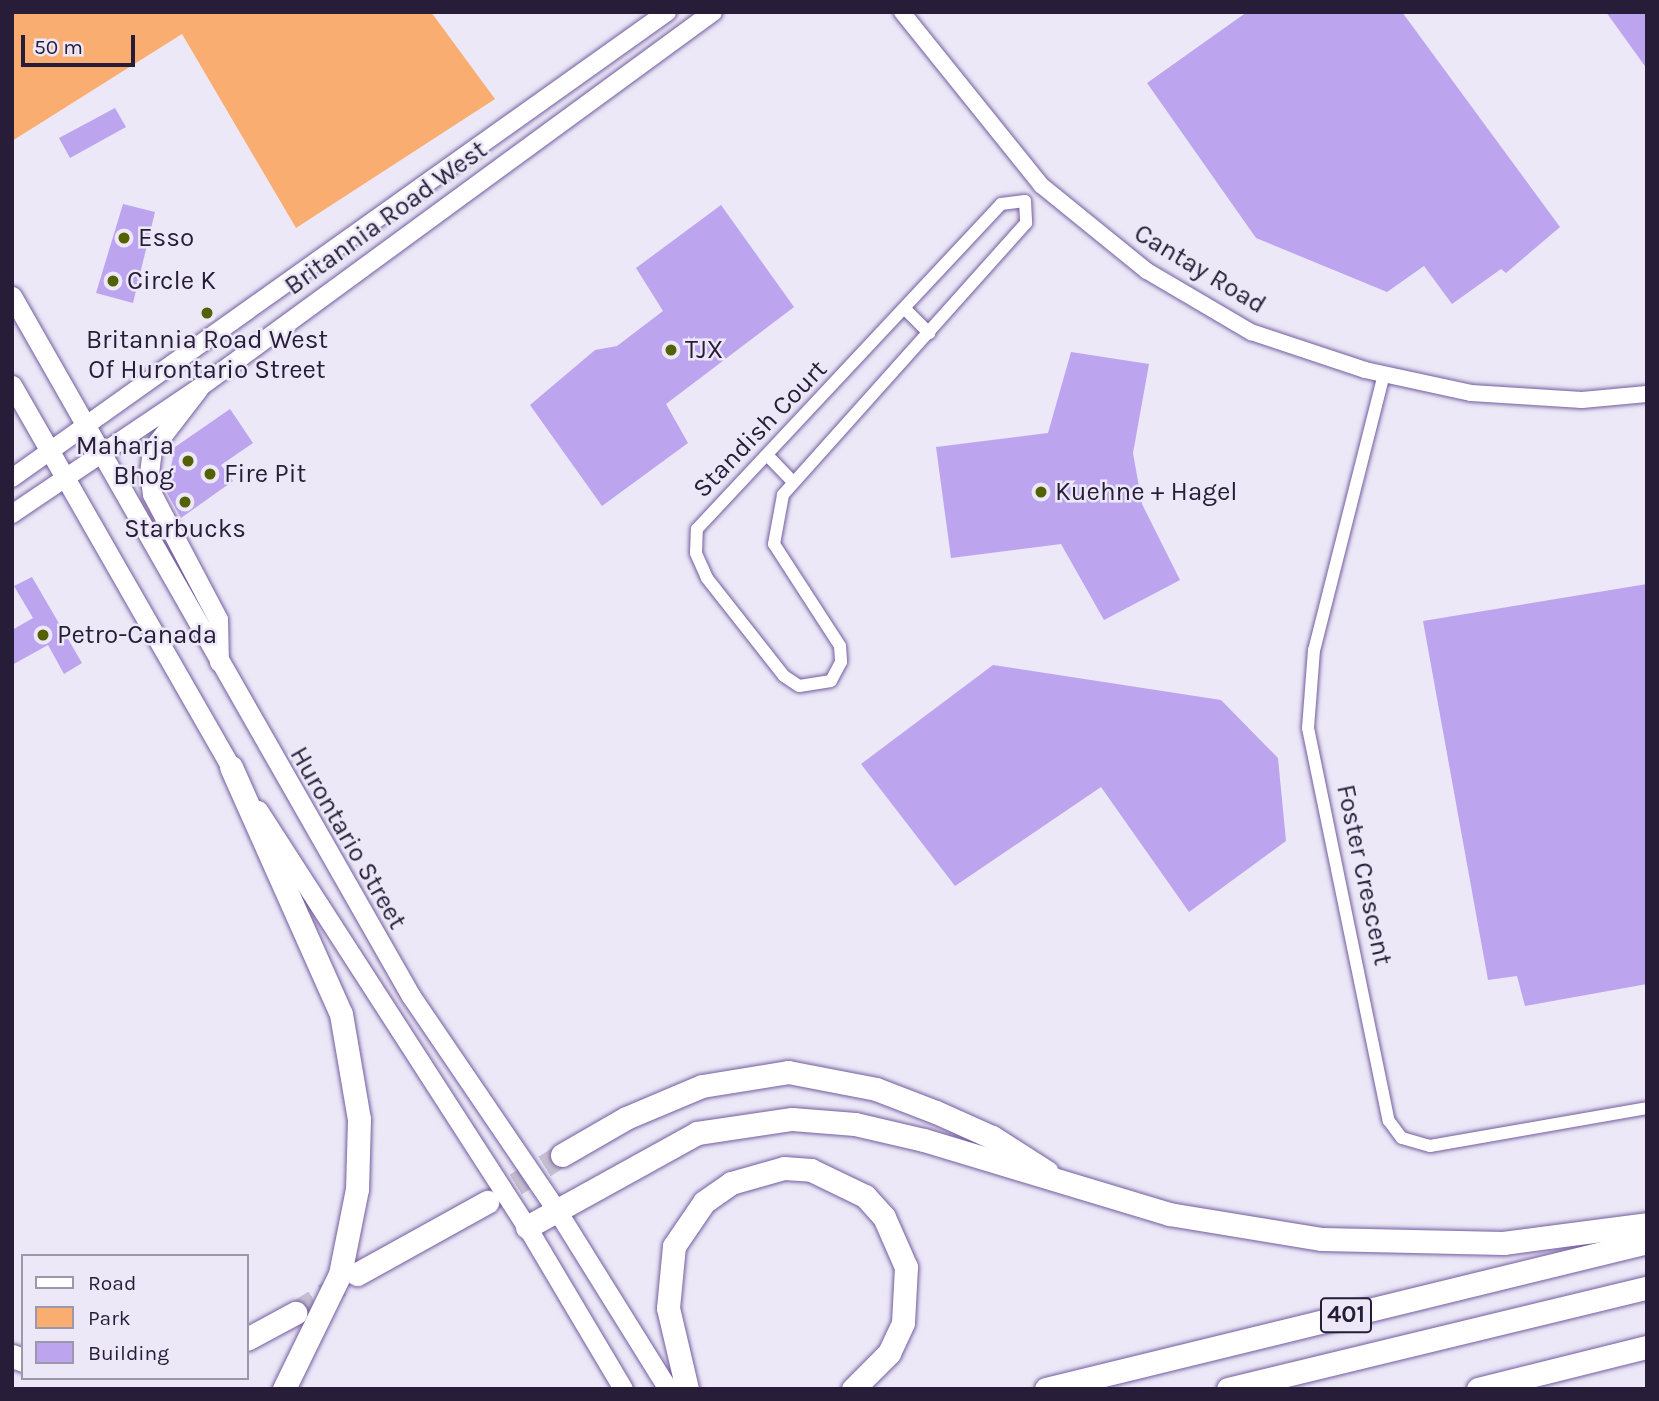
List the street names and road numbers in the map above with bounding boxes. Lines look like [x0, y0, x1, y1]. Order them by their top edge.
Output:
street label: Britannia Road West [279, 134, 493, 302]
street label: Cantay Road [1128, 217, 1272, 321]
street label: Standish Court [687, 354, 833, 504]
street label: Hurontario Street [283, 741, 413, 935]
street label: Foster Crescent [1330, 782, 1398, 968]
road number: 401 [1320, 1294, 1372, 1336]

